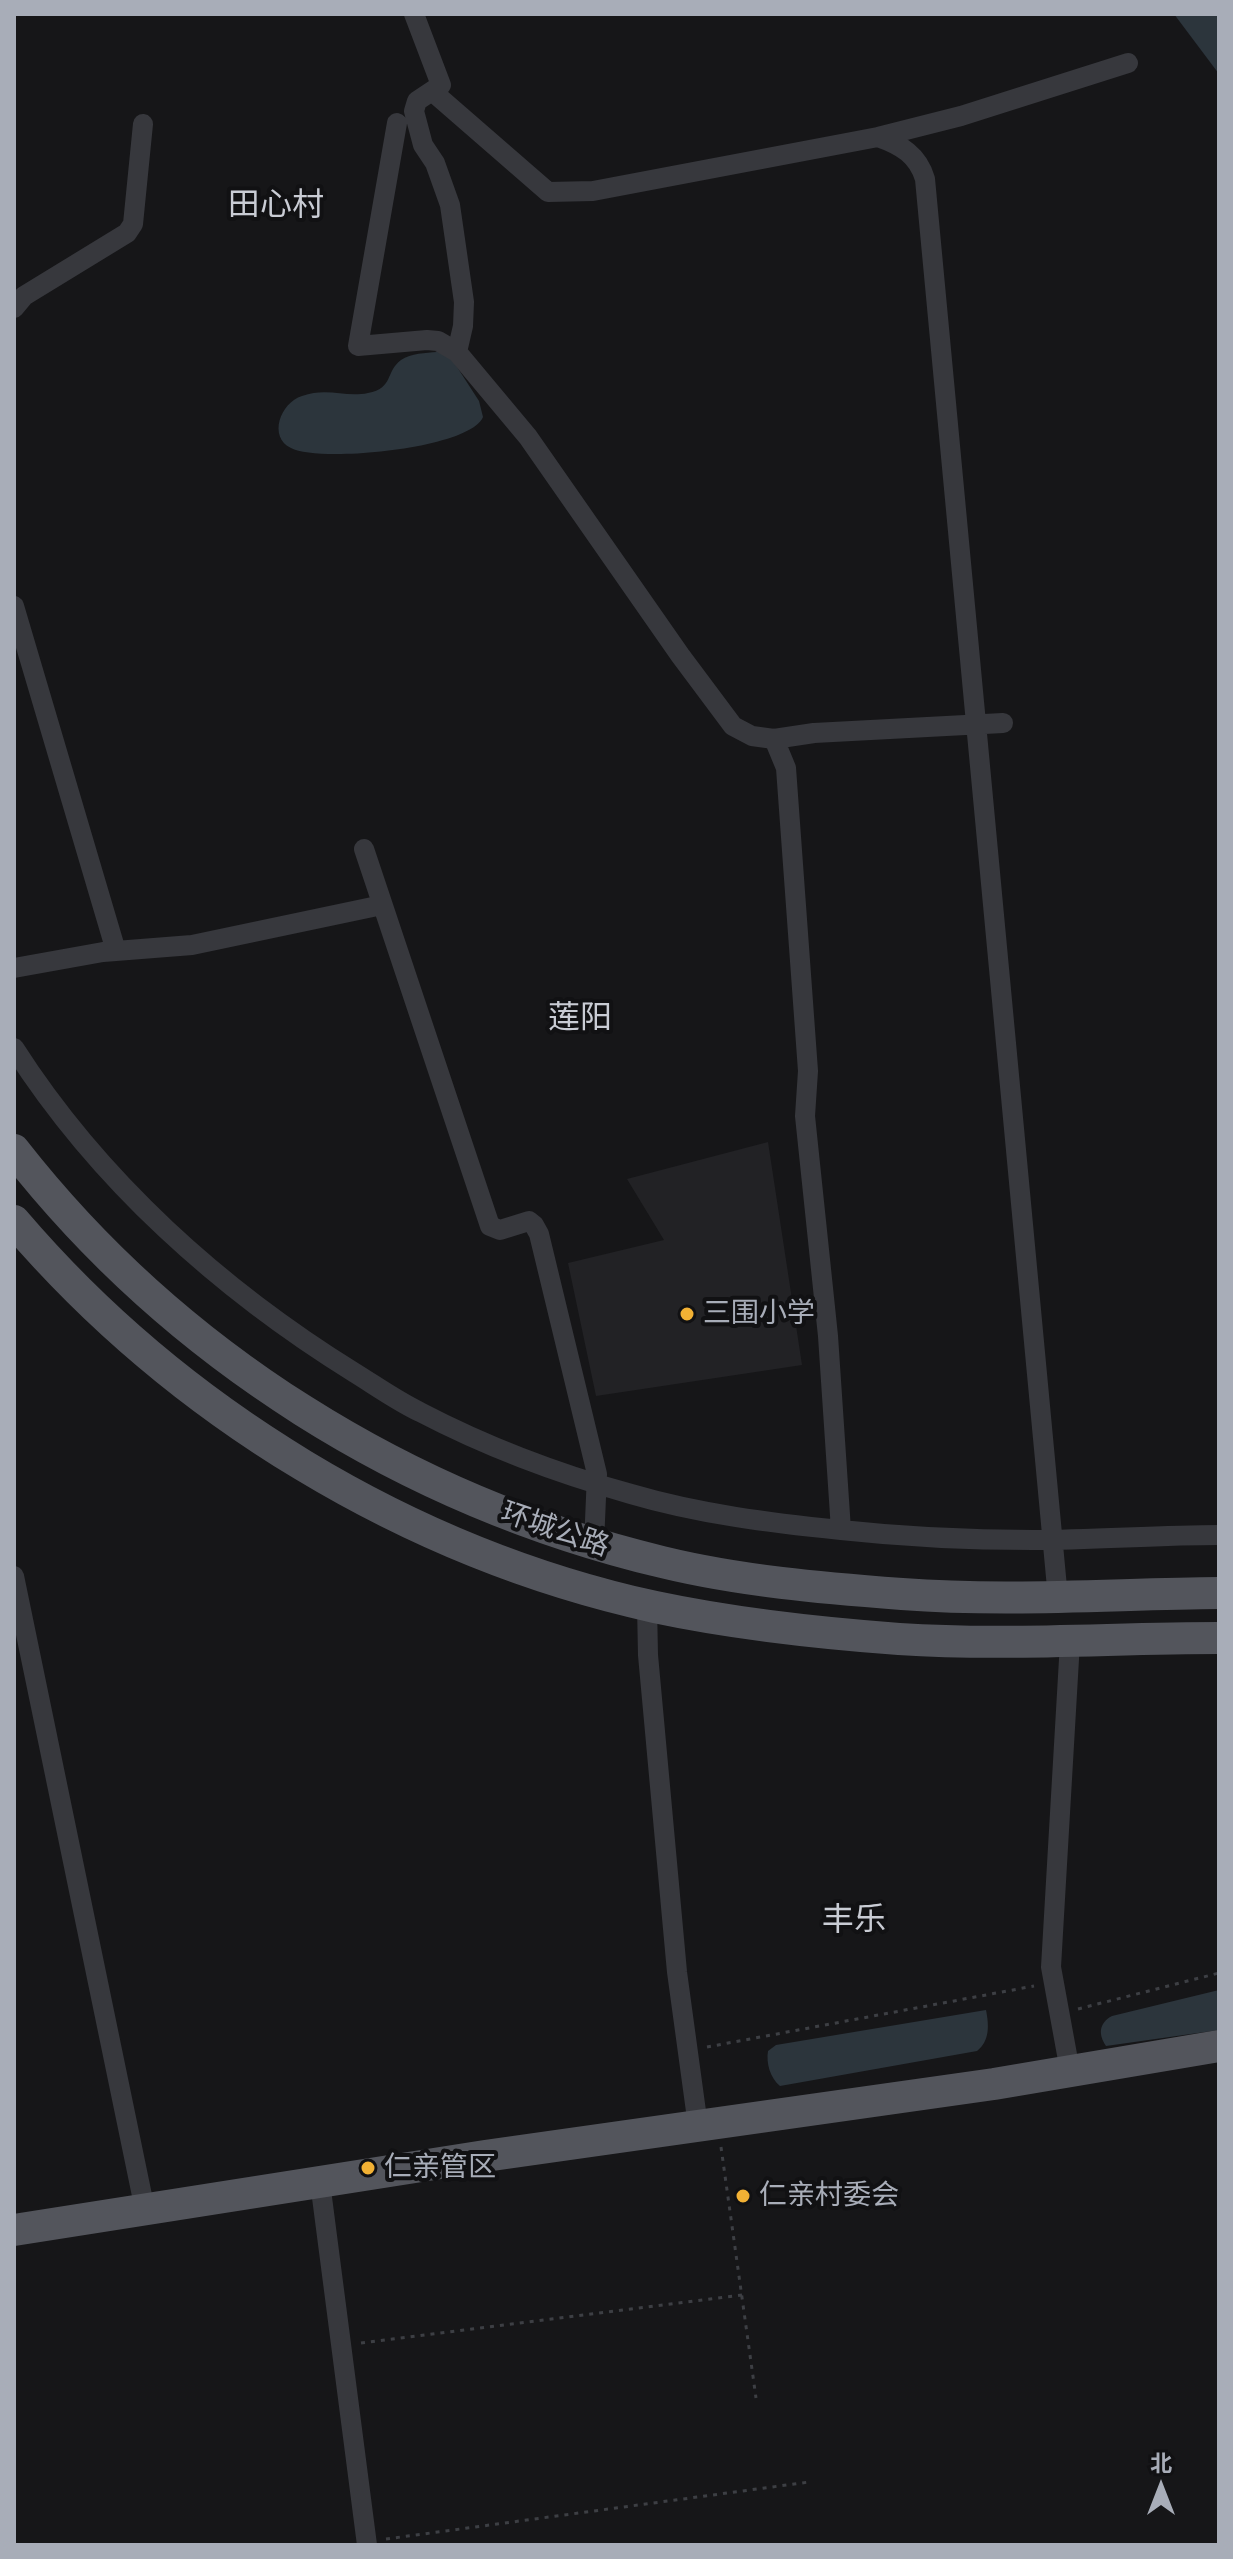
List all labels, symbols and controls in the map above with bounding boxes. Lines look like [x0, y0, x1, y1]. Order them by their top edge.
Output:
district label: 田心村 [228, 187, 324, 225]
district label: 莲阳 [548, 1000, 612, 1038]
place label: 三围小学 [703, 1297, 815, 1331]
marker: 三围小学 [678, 1305, 696, 1323]
street label: 环城公路 [497, 1496, 613, 1564]
district label: 丰乐 [822, 1902, 886, 1940]
place label: 仁亲管区 [384, 2151, 496, 2185]
marker: 仁亲管区 [359, 2159, 377, 2177]
place label: 仁亲村委会 [759, 2179, 899, 2213]
marker: 仁亲村委会 [734, 2187, 752, 2205]
north arrow [1121, 2447, 1201, 2527]
text: 北 [1150, 2448, 1172, 2477]

